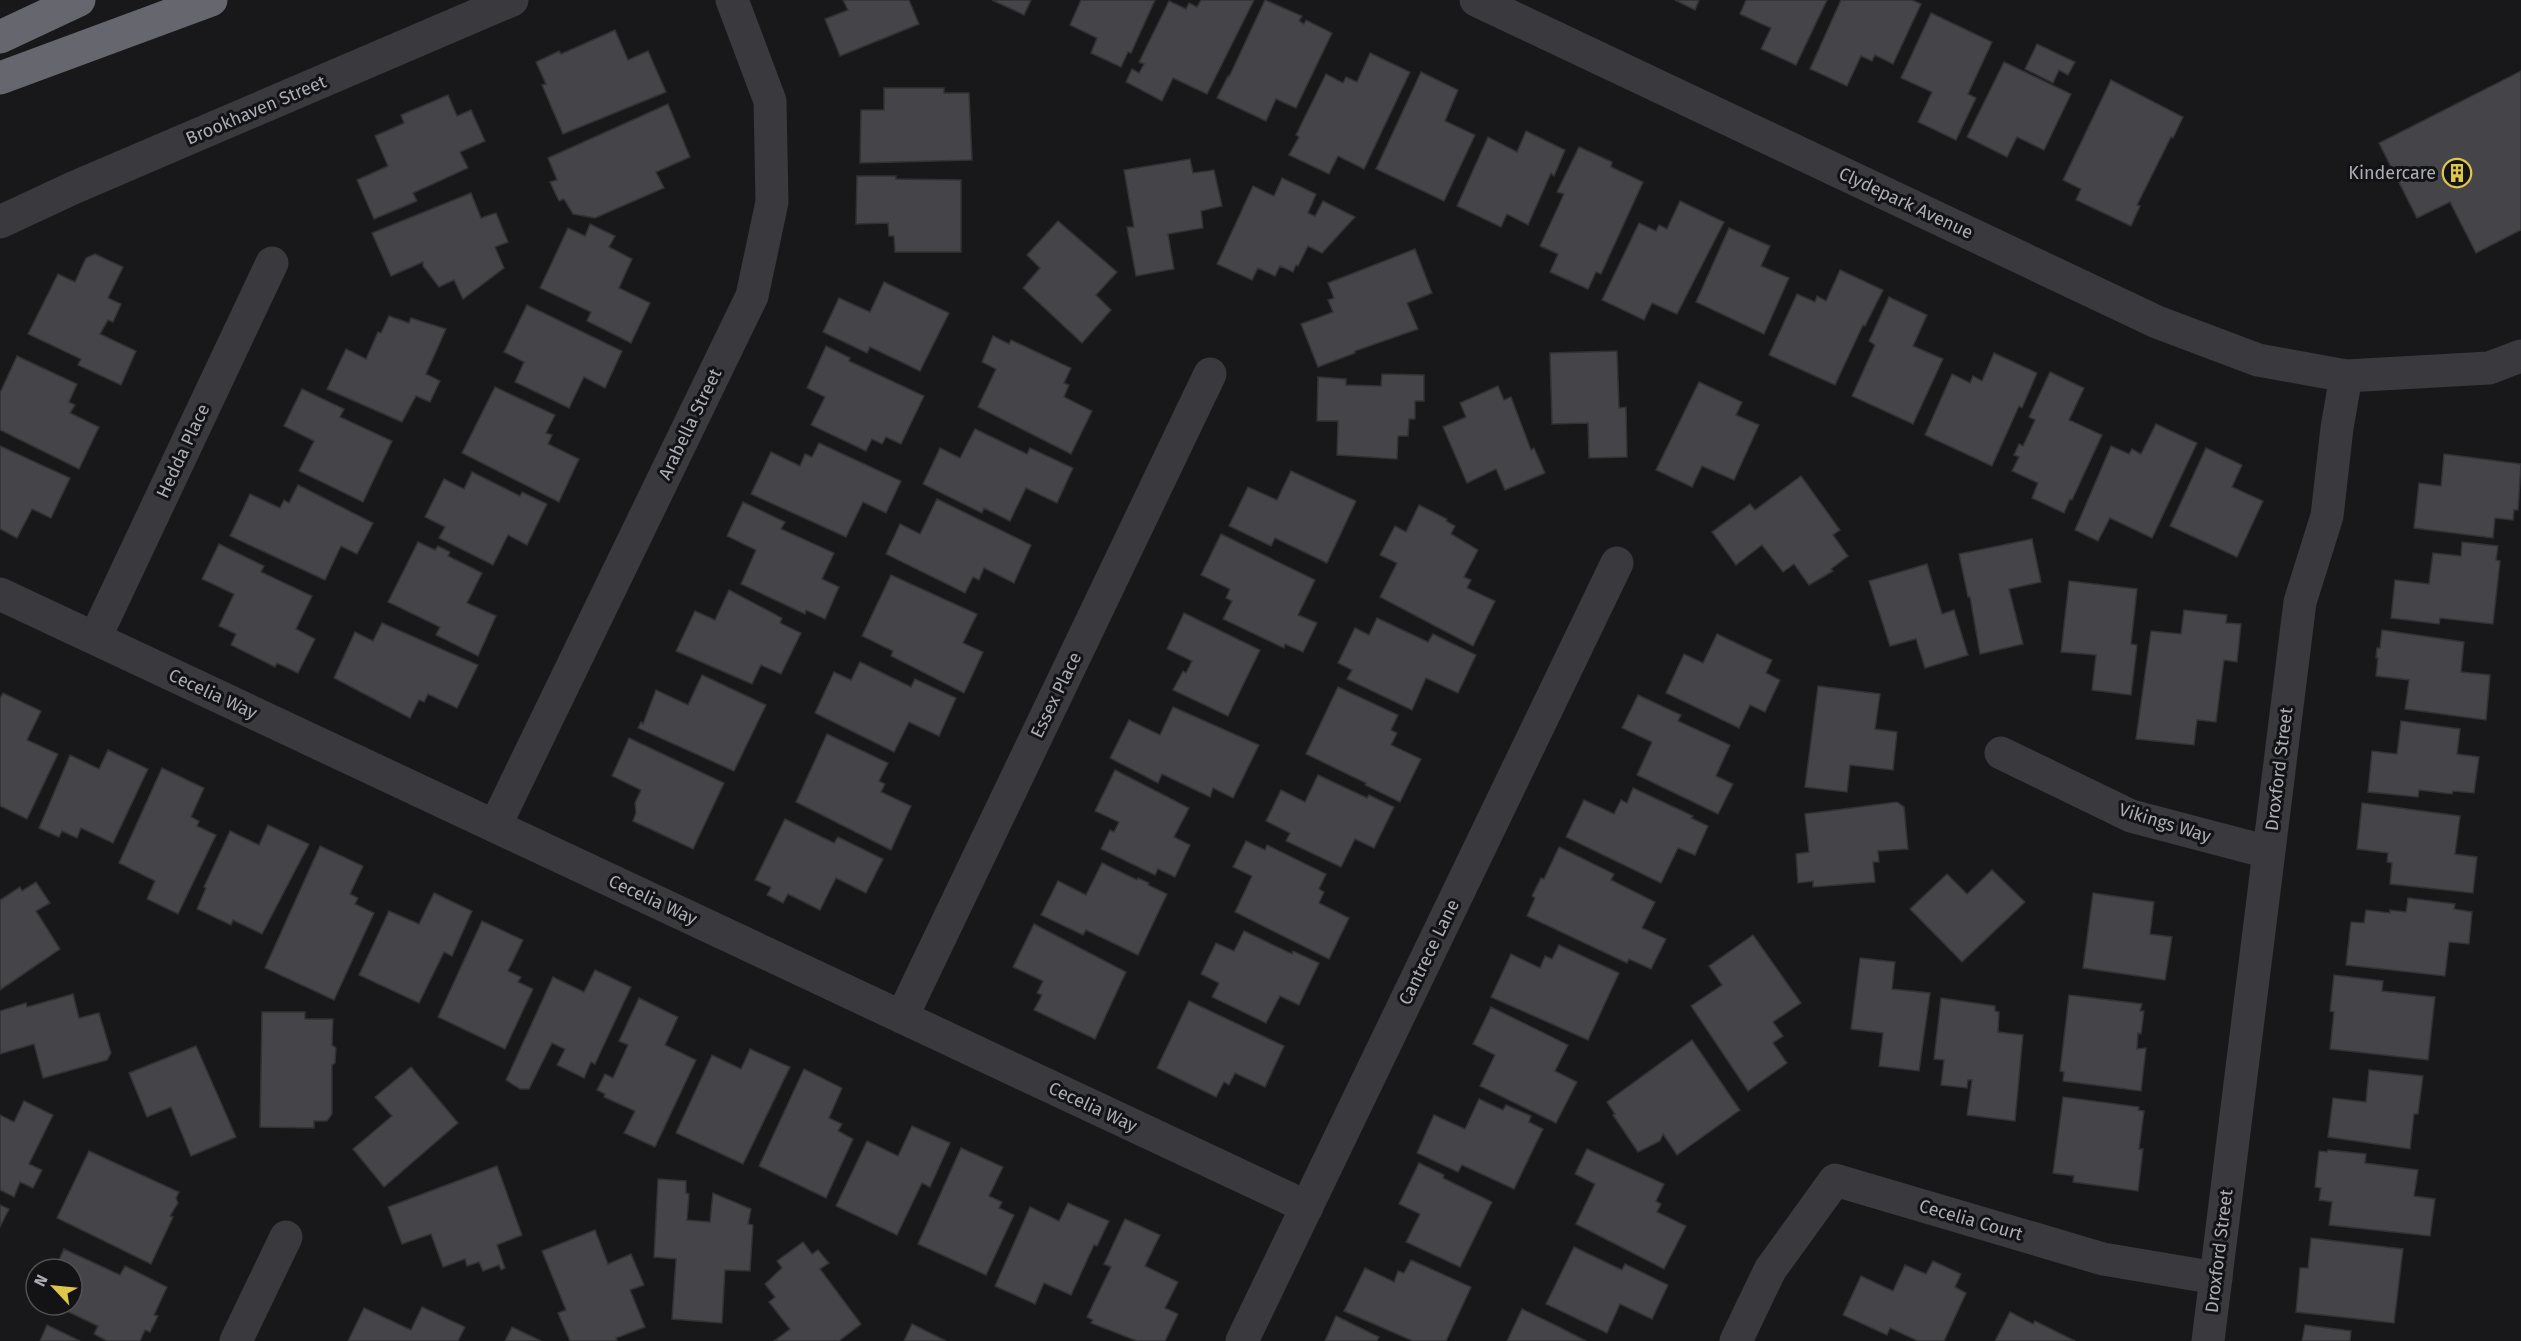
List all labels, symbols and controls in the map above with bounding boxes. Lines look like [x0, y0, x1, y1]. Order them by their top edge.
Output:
street label: Brookhaven Street [182, 70, 330, 150]
building icon: Kindercare [2441, 157, 2473, 189]
street label: Clydepark Avenue [1835, 162, 1977, 244]
place label: Kindercare [2348, 162, 2436, 184]
street label: Arabella Street [654, 364, 727, 483]
street label: Hedda Place [152, 400, 214, 502]
street label: Essex Place [1026, 649, 1086, 741]
street label: Cecelia Way [165, 664, 261, 724]
street label: Droxford Street [2261, 706, 2298, 832]
street label: Vikings Way [2116, 799, 2214, 847]
street label: Cecelia Way [605, 870, 701, 930]
street label: Cantrece Lane [1394, 896, 1464, 1008]
street label: Cecelia Way [1045, 1077, 1141, 1137]
street label: Droxford Street [2201, 1188, 2238, 1314]
street label: Cecelia Court [1917, 1195, 2026, 1245]
north arrow [24, 1257, 84, 1317]
text: N [30, 1272, 52, 1290]

